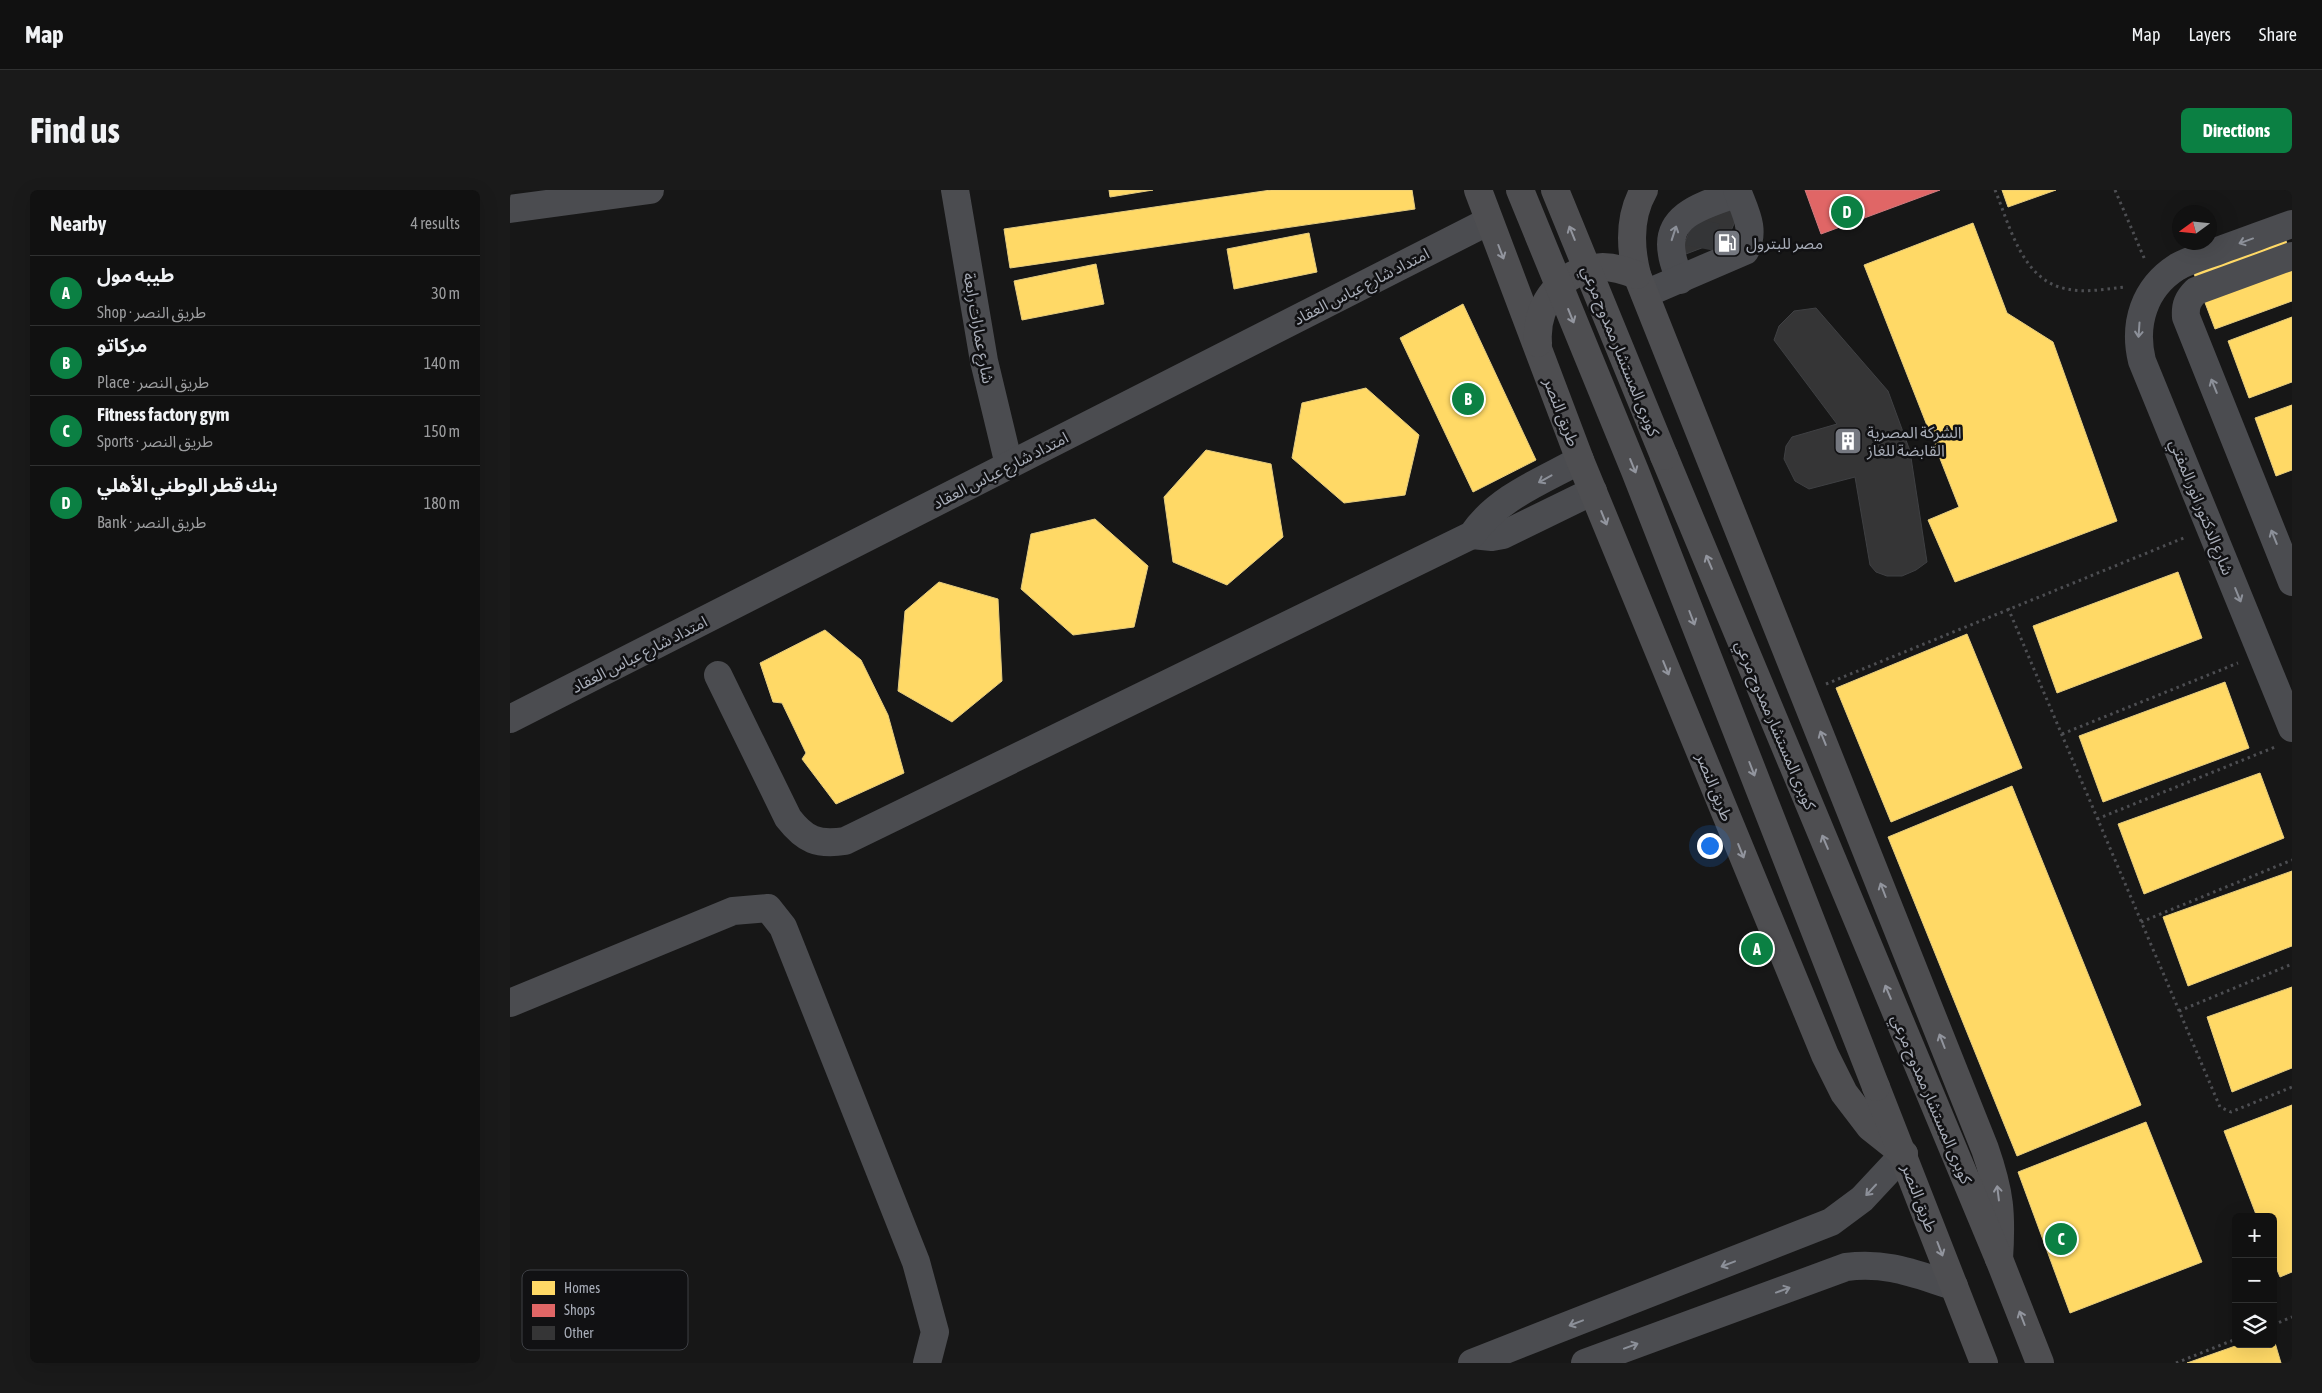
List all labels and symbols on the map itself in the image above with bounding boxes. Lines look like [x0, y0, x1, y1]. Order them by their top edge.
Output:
pin: D [1831, 193, 1863, 231]
north arrow [2172, 205, 2217, 250]
one-way arrow [1567, 226, 1577, 241]
one-way arrow [1670, 226, 1679, 241]
fuel station icon: مصر للبترول [1712, 228, 1742, 258]
place label: مصر للبترول [1746, 234, 1823, 254]
one-way arrow [2239, 237, 2254, 246]
street label: امتداد شارع عباس العقاد [1290, 244, 1434, 332]
one-way arrow [1497, 244, 1506, 259]
street label: كوبرى المستشار ممدوح مرعي [1575, 263, 1664, 441]
street label: شارع عمارات رابعة [956, 271, 998, 386]
one-way arrow [1567, 308, 1577, 323]
one-way arrow [2134, 321, 2144, 337]
street label: طريق النصر [1539, 374, 1583, 450]
one-way arrow [2208, 379, 2218, 394]
pin: B [1452, 380, 1484, 418]
place label: الشركة المصرية القابضة للغاز [1866, 423, 1962, 460]
building icon: الشركة المصرية القابضة للغاز [1833, 426, 1863, 456]
street label: امتداد شارع عباس العقاد [929, 428, 1073, 516]
street label: شارع الدكتور انور المفتي [2163, 437, 2237, 579]
one-way arrow [1629, 459, 1638, 474]
one-way arrow [1538, 475, 1553, 485]
one-way arrow [1601, 510, 1610, 525]
one-way arrow [2269, 530, 2278, 545]
one-way arrow [1703, 555, 1713, 570]
one-way arrow [2234, 588, 2243, 603]
one-way arrow [1688, 610, 1697, 625]
street label: امتداد شارع عباس العقاد [568, 612, 712, 700]
street label: كوبرى المستشار ممدوح مرعي [1728, 638, 1820, 814]
one-way arrow [1662, 660, 1671, 675]
one-way arrow [1817, 731, 1826, 746]
street label: طريق النصر [1691, 750, 1737, 824]
one-way arrow [1748, 761, 1757, 776]
your location [1697, 833, 1723, 859]
one-way arrow [1820, 834, 1829, 849]
one-way arrow [1737, 843, 1746, 858]
one-way arrow [1877, 882, 1886, 897]
pin: A [1741, 930, 1773, 968]
one-way arrow [1882, 984, 1891, 999]
street label: كوبرى المستشار ممدوح مرعي [1884, 1012, 1976, 1188]
one-way arrow [1937, 1034, 1946, 1049]
street label: طريق النصر [1897, 1160, 1941, 1236]
one-way arrow [1865, 1184, 1877, 1197]
one-way arrow [1993, 1185, 2003, 1201]
pin: C [2045, 1220, 2077, 1258]
one-way arrow [1936, 1241, 1945, 1256]
one-way arrow [1721, 1260, 1736, 1269]
legend [522, 1270, 688, 1350]
text: Homes [564, 1280, 600, 1296]
one-way arrow [1775, 1284, 1790, 1294]
text: Shops [564, 1302, 595, 1318]
one-way arrow [2017, 1311, 2026, 1326]
one-way arrow [1569, 1318, 1584, 1328]
text: Other [564, 1325, 594, 1341]
one-way arrow [1623, 1341, 1638, 1350]

